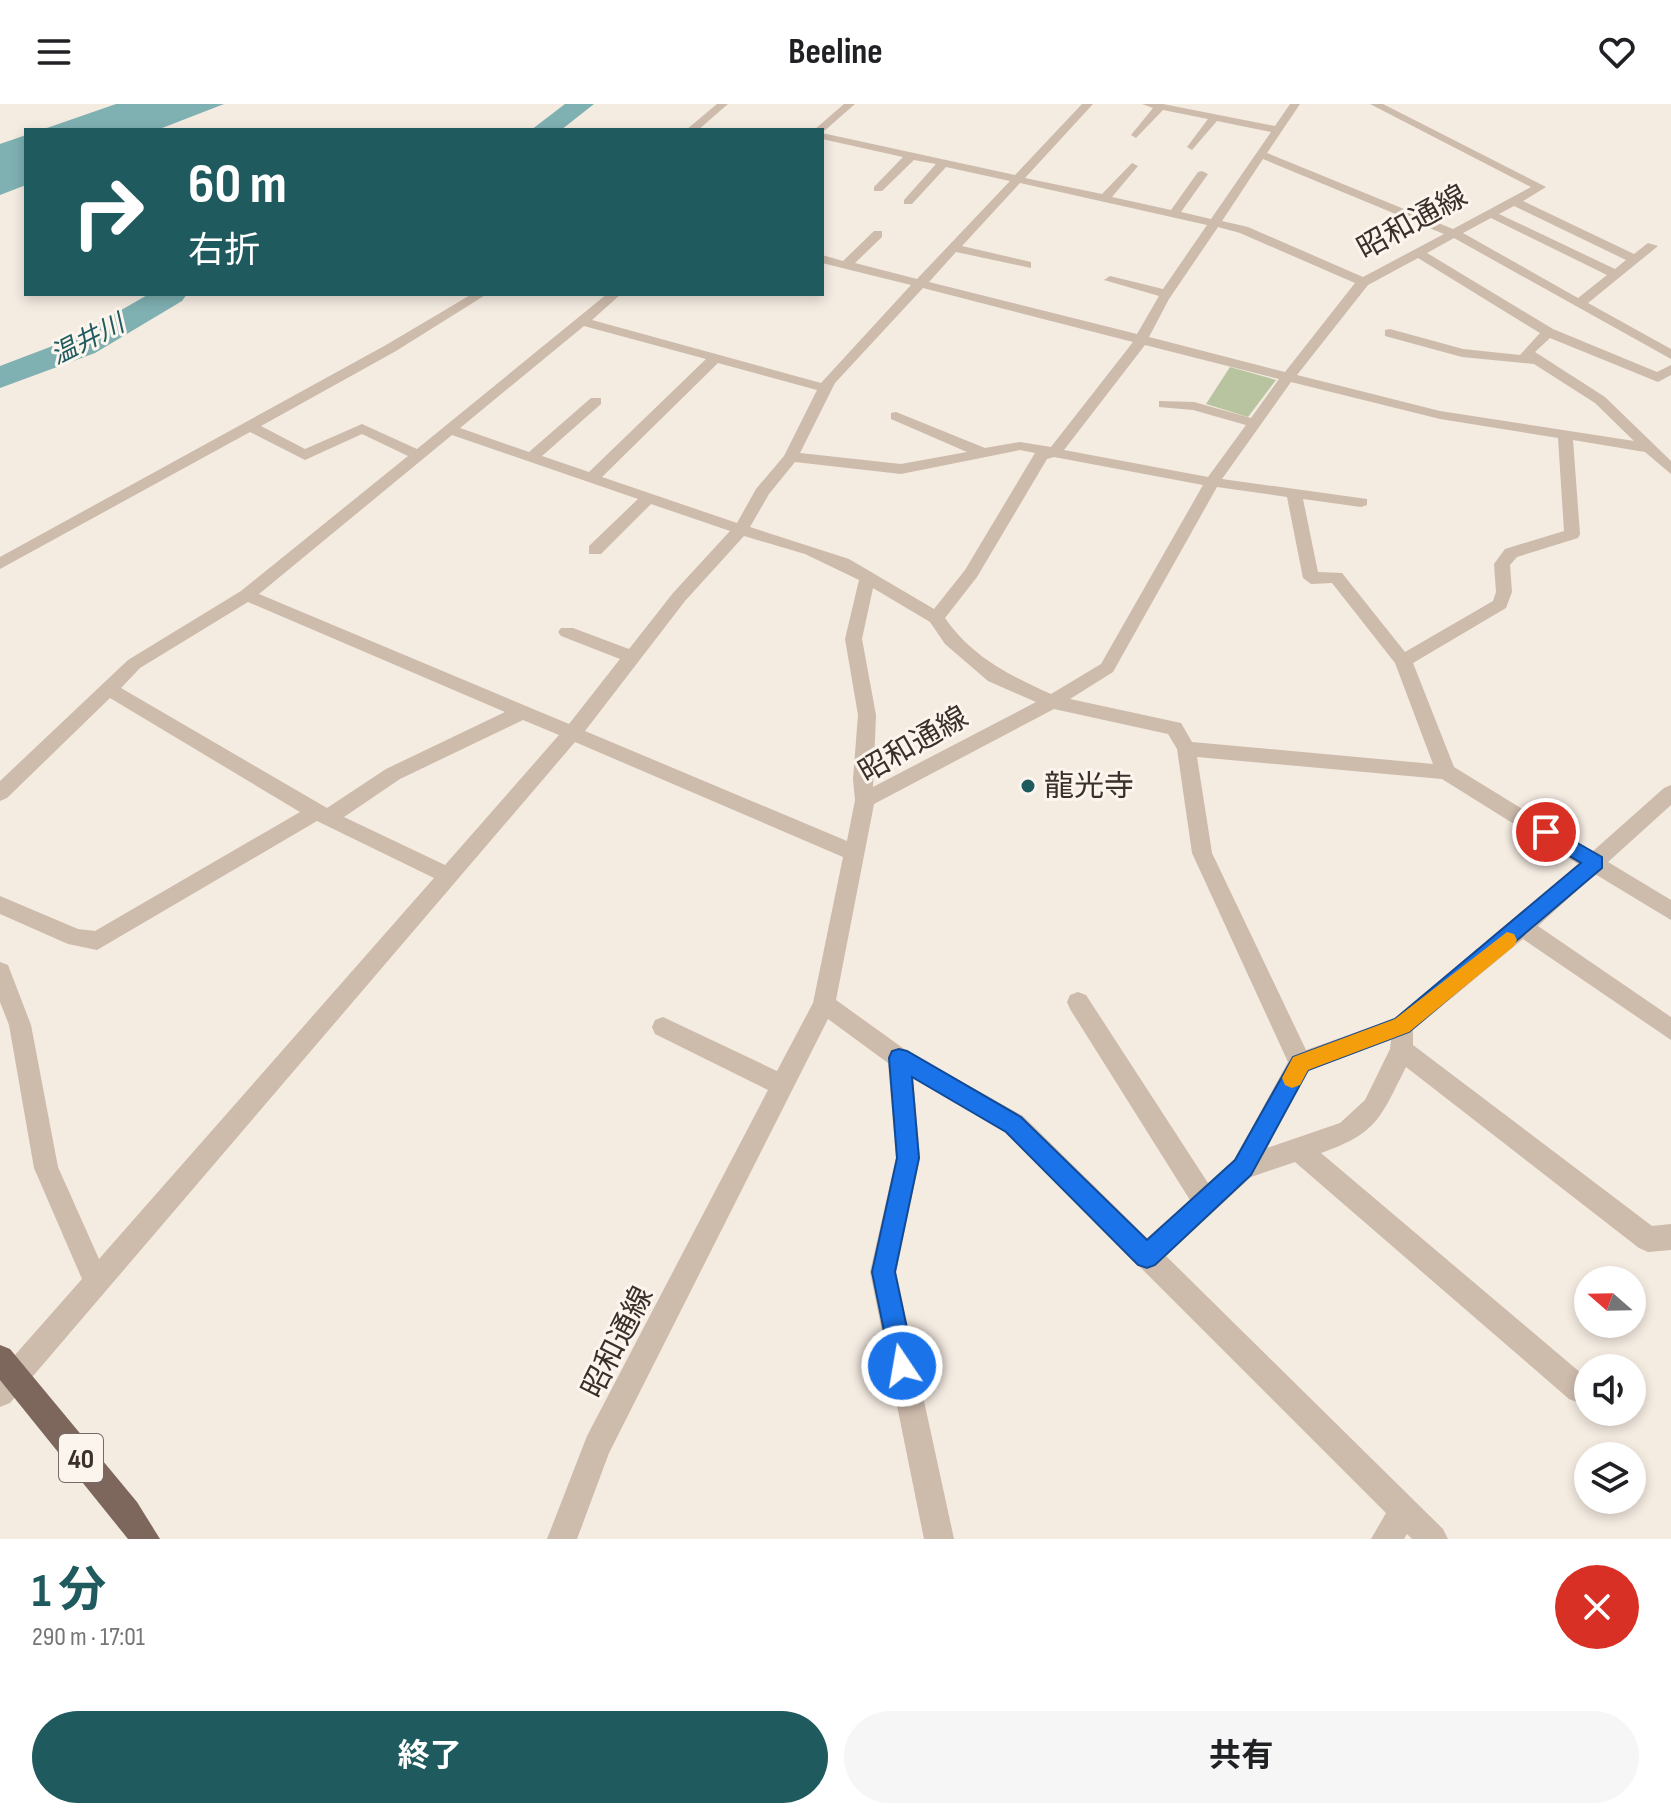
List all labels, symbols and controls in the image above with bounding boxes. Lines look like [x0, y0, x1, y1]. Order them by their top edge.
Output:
icon: menu [32, 30, 76, 74]
icon: heart [1595, 30, 1639, 74]
text: Beeline [788, 31, 883, 74]
text: 60 m [188, 152, 287, 219]
icon: right [56, 160, 160, 264]
street label: 昭和通線 [1351, 178, 1474, 268]
text: 右折 [188, 230, 260, 273]
water label: 温井川 [46, 307, 132, 372]
street label: 昭和通線 [853, 699, 974, 790]
place label: 龍光寺 [1044, 769, 1134, 805]
marker: 龍光寺 [1019, 777, 1037, 795]
pin [1512, 798, 1580, 866]
icon: arrive [1524, 810, 1568, 854]
north arrow [1574, 1266, 1646, 1338]
map controls [1574, 1266, 1646, 1514]
street label: 昭和通線 [575, 1281, 661, 1404]
position arrow [860, 1324, 944, 1408]
button: sound [1574, 1354, 1646, 1426]
road number: 40 [59, 1434, 103, 1482]
button: layers [1574, 1442, 1646, 1514]
text: 1 分 [32, 1563, 106, 1620]
button: close [1555, 1565, 1639, 1649]
text: 290 m · 17:01 [32, 1622, 145, 1653]
button: 終了 [32, 1711, 828, 1803]
button: 共有 [844, 1711, 1639, 1803]

